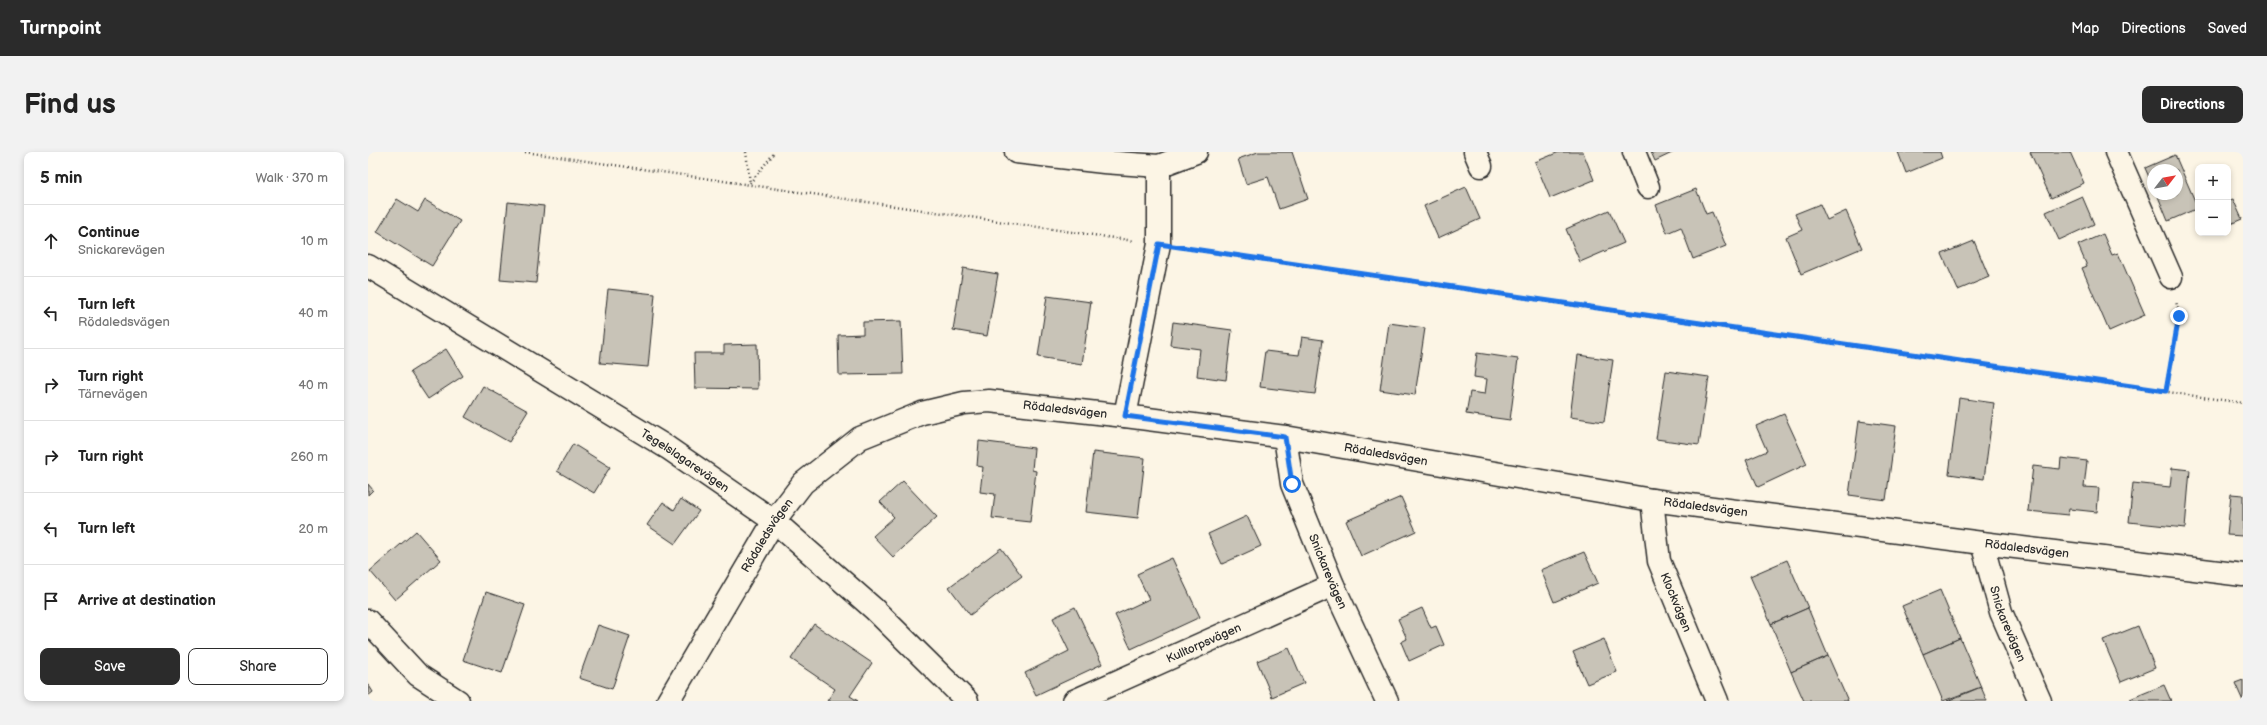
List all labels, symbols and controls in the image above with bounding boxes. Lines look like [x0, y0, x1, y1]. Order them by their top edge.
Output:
text: Turnpoint [20, 17, 101, 40]
text: Map [2071, 20, 2099, 37]
text: Directions [2121, 20, 2186, 37]
text: Saved [2208, 20, 2247, 37]
button: Directions [2142, 86, 2243, 123]
text: Find us [24, 88, 116, 121]
north arrow [2147, 164, 2183, 200]
map controls [2195, 164, 2231, 236]
button: + [2195, 164, 2231, 200]
text: 5 min [40, 168, 83, 188]
text: Walk · 370 m [255, 170, 328, 186]
button: − [2195, 200, 2231, 236]
text: Continue [78, 223, 140, 242]
icon: ahead [40, 230, 62, 252]
text: 10 m [301, 233, 328, 249]
text: Snickarevägen [78, 242, 165, 258]
text: Turn left [78, 295, 135, 314]
icon: left [40, 302, 62, 324]
text: 40 m [298, 305, 328, 321]
route end [2170, 307, 2188, 325]
text: Rödaledsvägen [78, 314, 170, 330]
text: Turn right [78, 367, 143, 386]
icon: right [40, 374, 62, 396]
text: 40 m [298, 377, 328, 393]
text: Tärnevägen [78, 386, 148, 402]
street label: Rödaledsvägen [1022, 398, 1108, 422]
street label: Tegelslagarevägen [638, 426, 732, 496]
street label: Rödaledsvägen [1343, 440, 1429, 469]
icon: right [40, 446, 62, 468]
text: Turn right [78, 447, 143, 466]
text: 260 m [290, 449, 328, 465]
route start [1283, 475, 1301, 493]
street label: Rödaledsvägen [738, 495, 797, 575]
street label: Rödaledsvägen [1662, 495, 1749, 520]
icon: left [40, 518, 62, 540]
text: Turn left [78, 519, 135, 538]
text: 20 m [298, 521, 328, 537]
street label: Snickarevägen [1305, 532, 1350, 612]
street label: Rödaledsvägen [1984, 536, 2070, 562]
street label: Klockvägen [1657, 571, 1695, 634]
street label: Snickarevägen [1986, 584, 2029, 664]
icon: arrive [40, 590, 62, 612]
text: Arrive at destination [78, 591, 216, 610]
street label: Kulltorpsvägen [1164, 620, 1244, 667]
button: Save [40, 648, 180, 685]
button: Share [188, 648, 328, 685]

